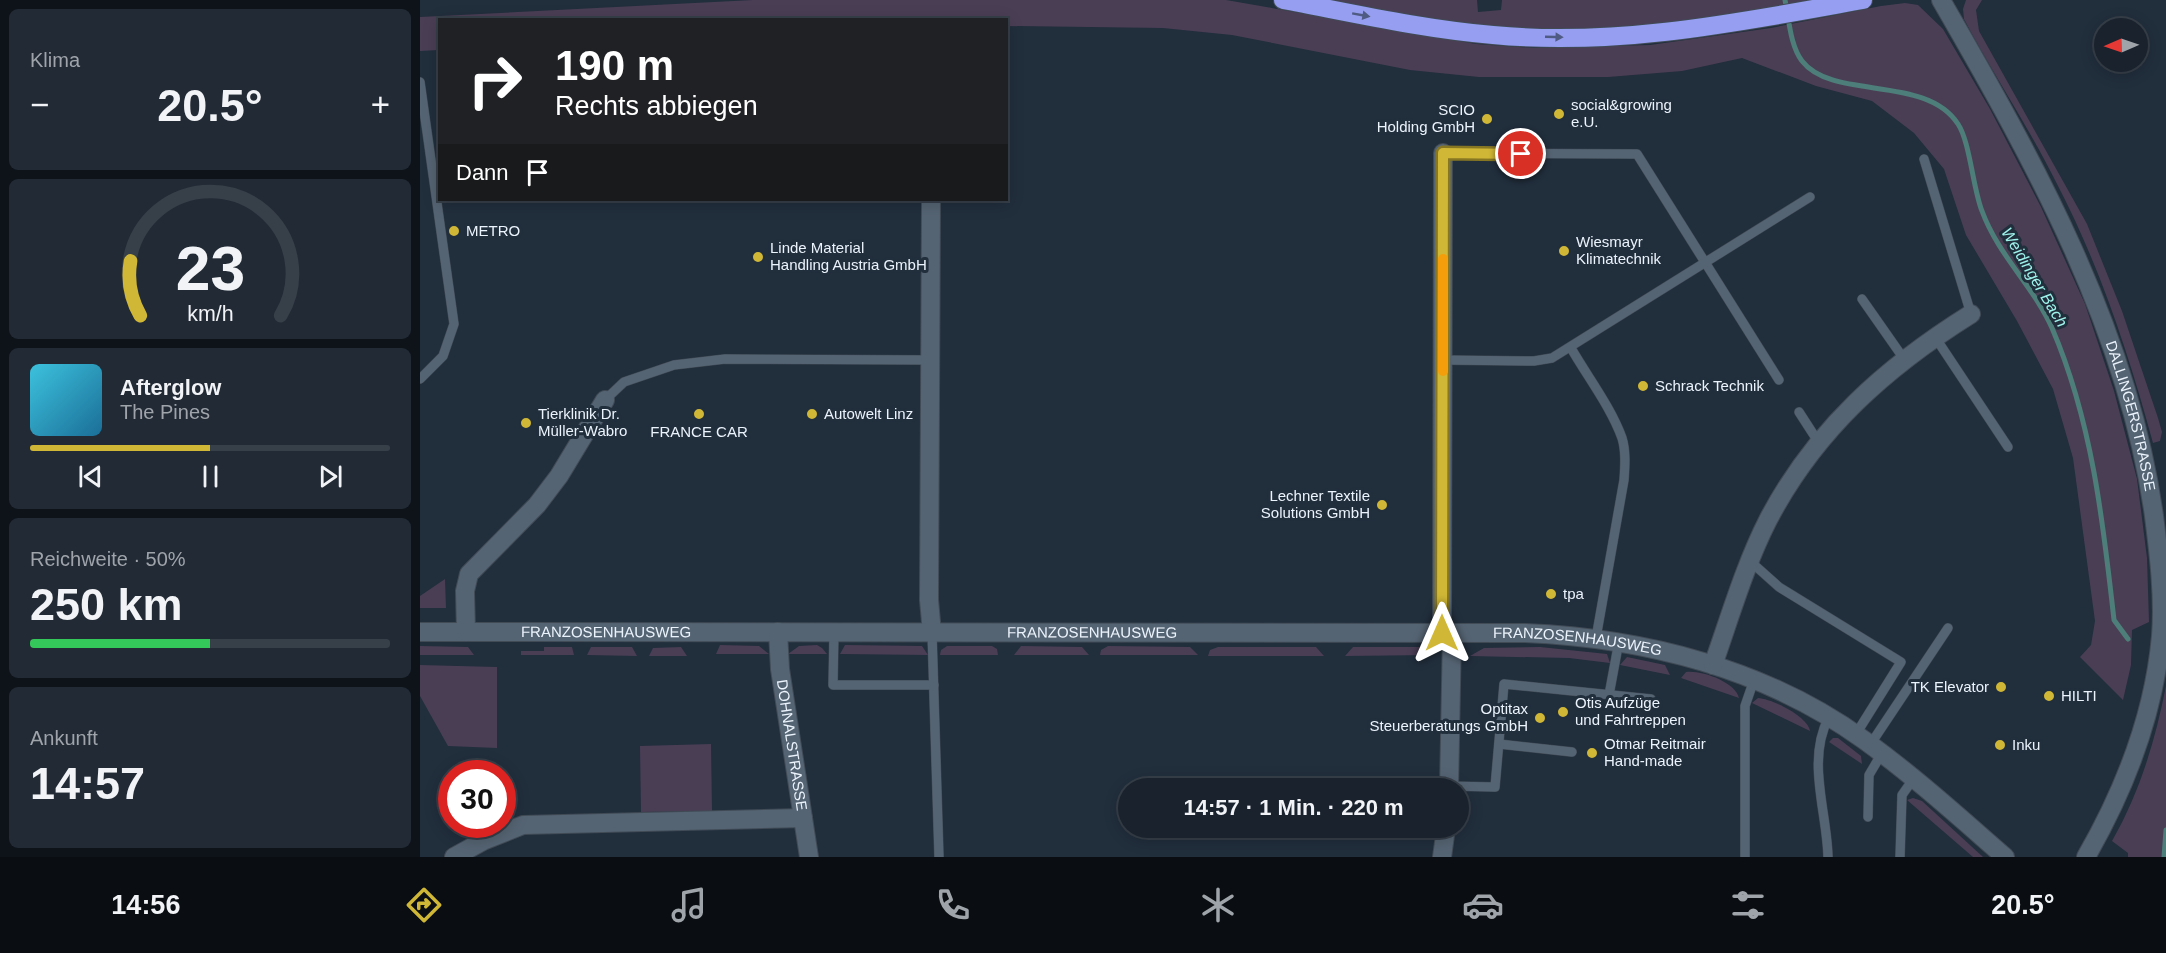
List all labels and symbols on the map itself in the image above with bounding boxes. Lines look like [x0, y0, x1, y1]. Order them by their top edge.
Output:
one-way arrow [1351, 11, 1370, 20]
north arrow [2094, 18, 2148, 72]
one-way arrow [1544, 33, 1563, 42]
place label: social&growing e.U. [1571, 96, 1672, 130]
place label: SCIO Holding GmbH [1377, 101, 1475, 135]
marker: social&growing e.U. [1552, 107, 1566, 121]
marker: SCIO Holding GmbH [1480, 112, 1494, 126]
pin [1495, 128, 1546, 179]
place label: METRO [466, 222, 520, 239]
marker: METRO [447, 224, 461, 238]
water label: Weidinger Bach [1998, 225, 2071, 330]
place label: Wiesmayr Klimatechnik [1576, 233, 1662, 267]
place label: Linde Material Handling Austria GmbH [770, 239, 927, 273]
marker: Wiesmayr Klimatechnik [1557, 244, 1571, 258]
marker: Linde Material Handling Austria GmbH [751, 250, 765, 264]
street label: DALLINGERSTRASSE [2103, 338, 2159, 492]
place label: Schrack Technik [1655, 377, 1764, 394]
marker: Schrack Technik [1636, 379, 1650, 393]
place label: Tierklinik Dr. Müller-Wabro [538, 405, 627, 439]
place label: Autowelt Linz [824, 405, 913, 422]
marker: FRANCE CAR [692, 407, 706, 421]
marker: Autowelt Linz [805, 407, 819, 421]
marker: Tierklinik Dr. Müller-Wabro [519, 416, 533, 430]
place label: FRANCE CAR [650, 423, 748, 440]
place label: Lechner Textile Solutions GmbH [1261, 487, 1370, 521]
marker: Lechner Textile Solutions GmbH [1375, 498, 1389, 512]
place label: tpa [1563, 585, 1585, 602]
marker: tpa [1544, 587, 1558, 601]
position arrow [1410, 601, 1474, 665]
street label: FRANZOSENHAUSWEG [521, 623, 691, 640]
street label: FRANZOSENHAUSWEG [1007, 624, 1177, 641]
street label: FRANZOSENHAUSWEG [1493, 624, 1664, 659]
street label: DOHNALSTRASSE [774, 678, 811, 812]
place label: TK Elevator [1911, 678, 1989, 695]
marker: TK Elevator [1994, 680, 2008, 694]
place label: HILTI [2061, 687, 2097, 704]
marker: HILTI [2042, 689, 2056, 703]
place label: Otis Aufzüge und Fahrtreppen [1575, 694, 1686, 728]
place label: Optitax Steuerberatungs GmbH [1370, 700, 1528, 734]
marker: Otis Aufzüge und Fahrtreppen [1556, 705, 1570, 719]
marker: Optitax Steuerberatungs GmbH [1533, 711, 1547, 725]
place label: Otmar Reitmair Hand-made [1604, 735, 1706, 769]
place label: Inku [2012, 736, 2040, 753]
marker: Inku [1993, 738, 2007, 752]
marker: Otmar Reitmair Hand-made [1585, 746, 1599, 760]
speed limit sign: 30 [438, 760, 516, 838]

